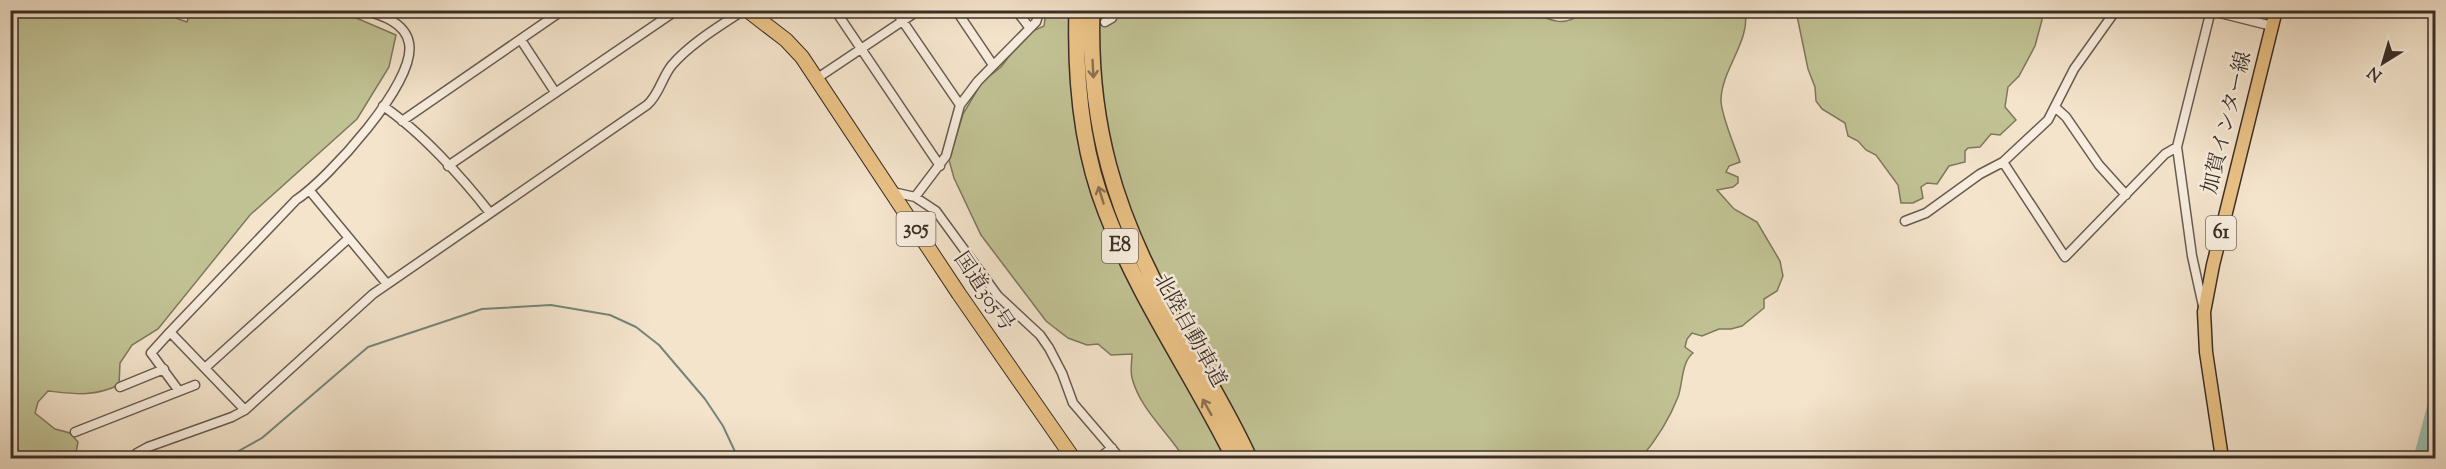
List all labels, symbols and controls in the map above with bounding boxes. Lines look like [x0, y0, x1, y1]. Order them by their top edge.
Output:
north arrow [2353, 33, 2413, 93]
street label: 加賀インター線 [2196, 48, 2260, 198]
one-way arrow [1087, 58, 1098, 78]
text: N [2363, 60, 2388, 86]
one-way arrow [1094, 186, 1105, 205]
road number: 305 [896, 212, 936, 246]
road number: 61 [2206, 216, 2236, 250]
road number: E8 [1102, 229, 1138, 263]
street label: 国道305号 [946, 246, 1020, 338]
street label: 北陸自動車道 [1145, 269, 1233, 393]
one-way arrow [1201, 398, 1212, 416]

